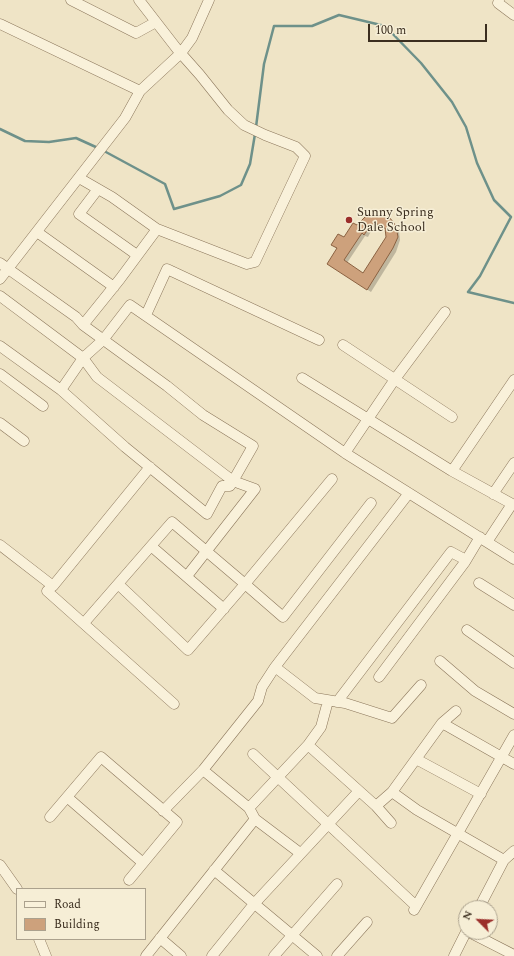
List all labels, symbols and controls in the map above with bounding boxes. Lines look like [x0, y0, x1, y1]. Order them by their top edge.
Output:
scale bar [370, 16, 489, 42]
text: 100 m [375, 21, 406, 40]
place label: Sunny Spring Dale School [357, 205, 434, 236]
marker: Sunny Spring Dale School [344, 215, 354, 225]
legend [16, 888, 146, 940]
text: Road [54, 895, 81, 914]
north arrow [458, 900, 498, 940]
text: N [458, 908, 477, 923]
text: Building [54, 915, 100, 934]

